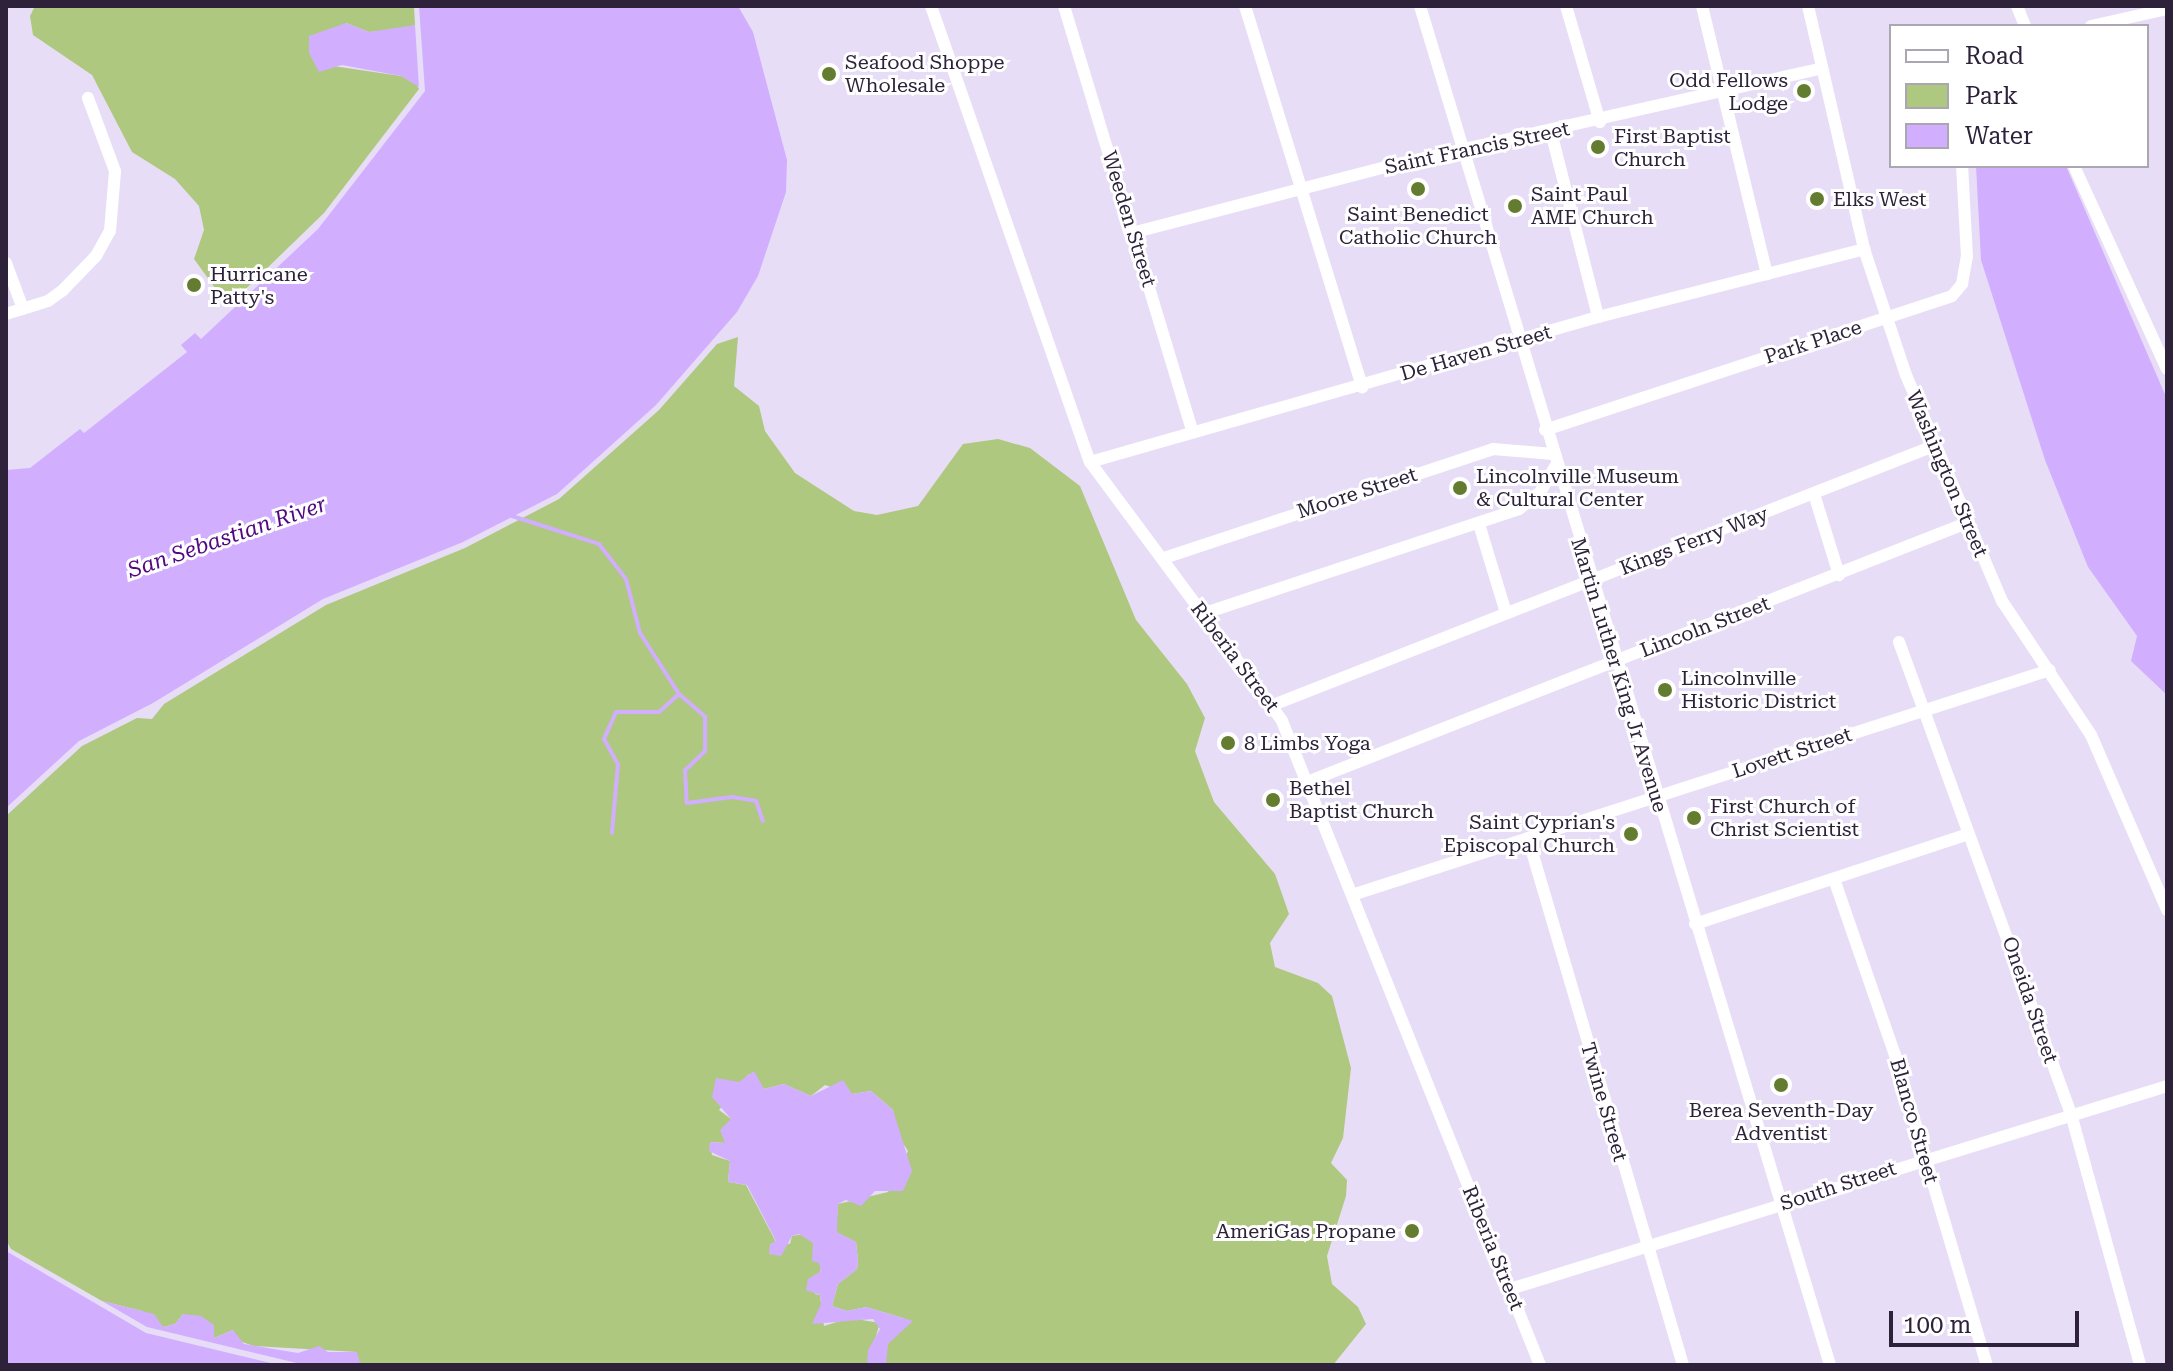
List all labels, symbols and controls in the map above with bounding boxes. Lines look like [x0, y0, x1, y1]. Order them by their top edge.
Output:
legend [1889, 24, 2149, 168]
text: Road [1965, 42, 2024, 70]
place label: Seafood Shoppe Wholesale [845, 50, 1004, 97]
marker: Seafood Shoppe Wholesale [820, 65, 838, 83]
place label: Odd Fellows Lodge [1669, 68, 1788, 115]
marker: Odd Fellows Lodge [1795, 82, 1813, 100]
text: Park [1965, 82, 2018, 110]
street label: Saint Francis Street [1382, 117, 1572, 179]
text: Water [1965, 122, 2033, 150]
place label: First Baptist Church [1614, 124, 1731, 171]
marker: First Baptist Church [1589, 138, 1607, 156]
street label: Weeden Street [1097, 148, 1161, 290]
marker: Saint Benedict Catholic Church [1409, 180, 1427, 198]
place label: Saint Paul AME Church [1531, 182, 1654, 229]
place label: Elks West [1833, 187, 1926, 211]
marker: Elks West [1808, 190, 1826, 208]
marker: Saint Paul AME Church [1506, 197, 1524, 215]
place label: Saint Benedict Catholic Church [1339, 202, 1497, 249]
place label: Hurricane Patty's [210, 262, 308, 309]
marker: Hurricane Patty's [185, 276, 203, 294]
street label: Park Place [1761, 315, 1865, 369]
street label: De Haven Street [1398, 320, 1554, 386]
street label: Washington Street [1901, 387, 1993, 561]
street label: Moore Street [1294, 462, 1420, 524]
place label: Lincolnville Museum & Cultural Center [1476, 464, 1679, 511]
marker: Lincolnville Museum & Cultural Center [1451, 479, 1469, 497]
water label: San Sebastian River [124, 491, 330, 583]
street label: Kings Ferry Way [1616, 502, 1772, 580]
street label: Martin Luther King Jr Avenue [1566, 535, 1672, 815]
street label: Lincoln Street [1637, 591, 1773, 663]
street label: Riberia Street [1186, 597, 1284, 717]
place label: Lincolnville Historic District [1681, 666, 1836, 713]
marker: Lincolnville Historic District [1656, 681, 1674, 699]
street label: Lovett Street [1729, 722, 1855, 784]
place label: 8 Limbs Yoga [1244, 731, 1371, 755]
marker: 8 Limbs Yoga [1219, 734, 1237, 752]
place label: Bethel Baptist Church [1289, 776, 1434, 823]
marker: Bethel Baptist Church [1264, 791, 1282, 809]
place label: First Church of Christ Scientist [1710, 794, 1859, 841]
marker: First Church of Christ Scientist [1685, 809, 1703, 827]
place label: Saint Cyprian's Episcopal Church [1443, 810, 1615, 857]
marker: Saint Cyprian's Episcopal Church [1622, 825, 1640, 843]
street label: Oneida Street [1997, 934, 2063, 1066]
street label: Twine Street [1576, 1040, 1632, 1164]
street label: Blanco Street [1885, 1056, 1943, 1186]
marker: Berea Seventh-Day Adventist [1772, 1076, 1790, 1094]
place label: Berea Seventh-Day Adventist [1689, 1098, 1873, 1145]
street label: South Street [1777, 1156, 1899, 1216]
street label: Riberia Street [1457, 1182, 1529, 1314]
place label: AmeriGas Propane [1216, 1219, 1396, 1243]
marker: AmeriGas Propane [1403, 1222, 1421, 1240]
scale bar [1893, 1295, 2083, 1345]
text: 100 m [1903, 1311, 1971, 1339]

